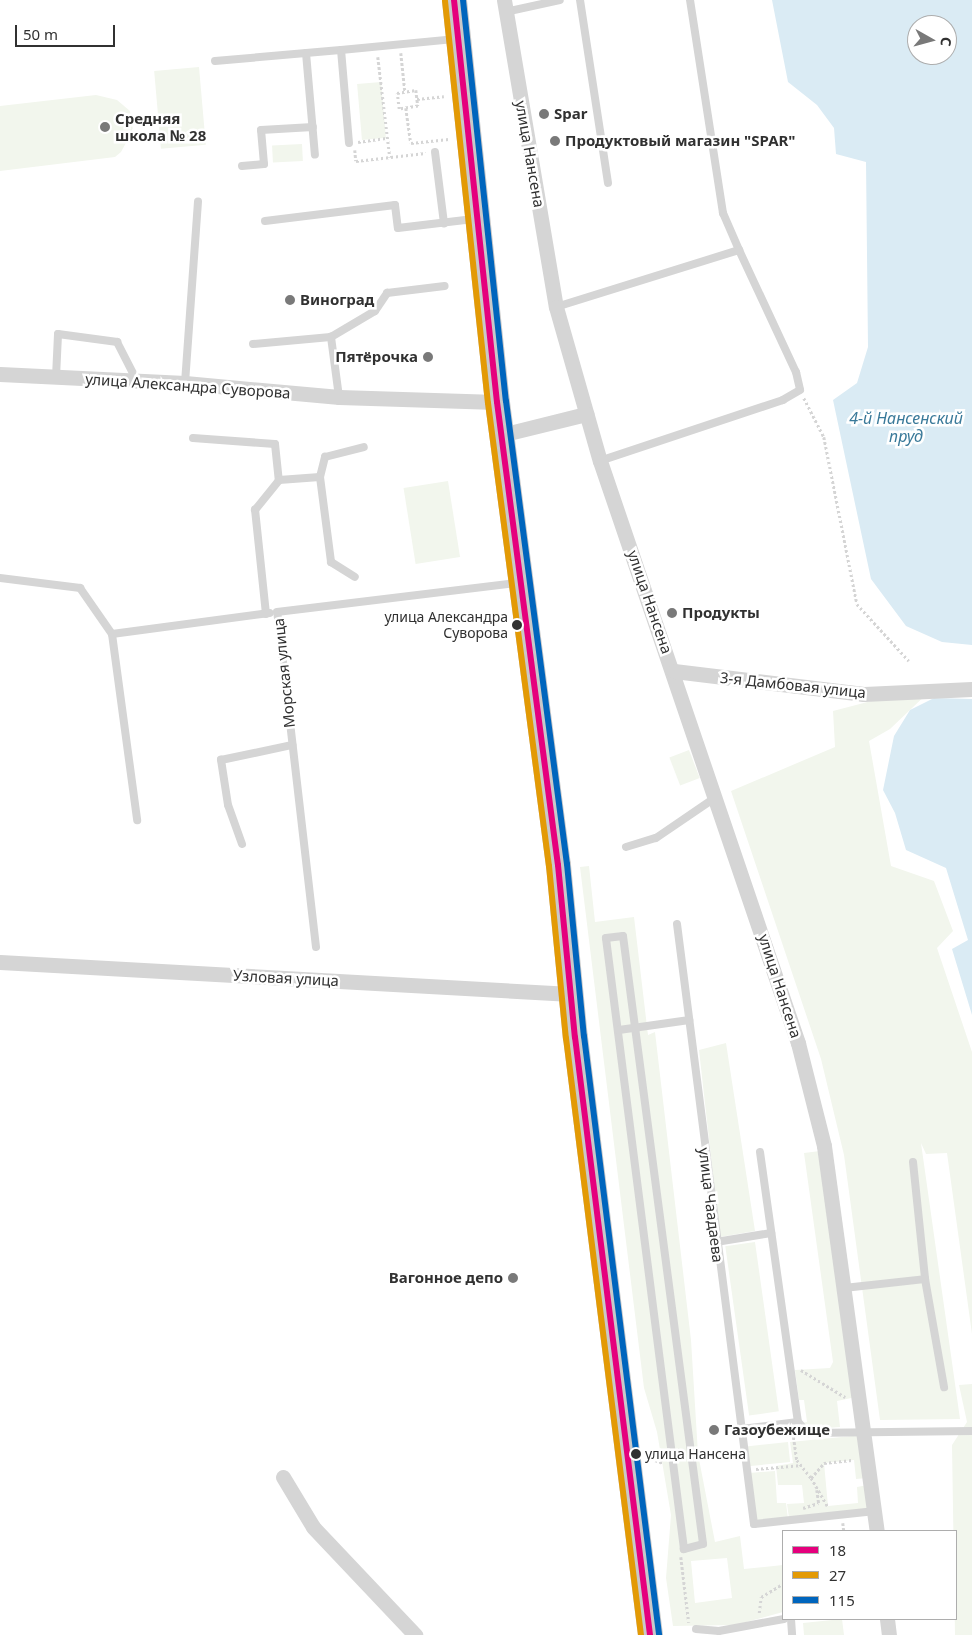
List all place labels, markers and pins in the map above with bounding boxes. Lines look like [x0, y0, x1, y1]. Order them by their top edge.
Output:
place label: Spar [554, 105, 587, 123]
marker: Spar [538, 108, 550, 120]
place label: Средняя школа № 28 [115, 109, 206, 144]
marker: Средняя школа № 28 [99, 121, 111, 133]
place label: Продуктовый магазин "SPAR" [565, 132, 796, 150]
marker: Продуктовый магазин "SPAR" [549, 135, 561, 147]
place label: Виноград [300, 291, 374, 309]
marker: Виноград [284, 294, 296, 306]
place label: Пятёрочка [335, 348, 418, 366]
marker: Пятёрочка [422, 351, 434, 363]
place label: Продукты [682, 604, 760, 622]
marker: Продукты [666, 607, 678, 619]
place label: улица Александра Суворова [385, 609, 508, 642]
marker: улица Александра Суворова [512, 620, 522, 630]
place label: Вагонное депо [389, 1269, 503, 1287]
marker: Вагонное депо [507, 1272, 519, 1284]
place label: Газоубежище [724, 1421, 830, 1439]
marker: Газоубежище [708, 1424, 720, 1436]
place label: улица Нансена [645, 1446, 746, 1462]
marker: улица Нансена [631, 1449, 641, 1459]

